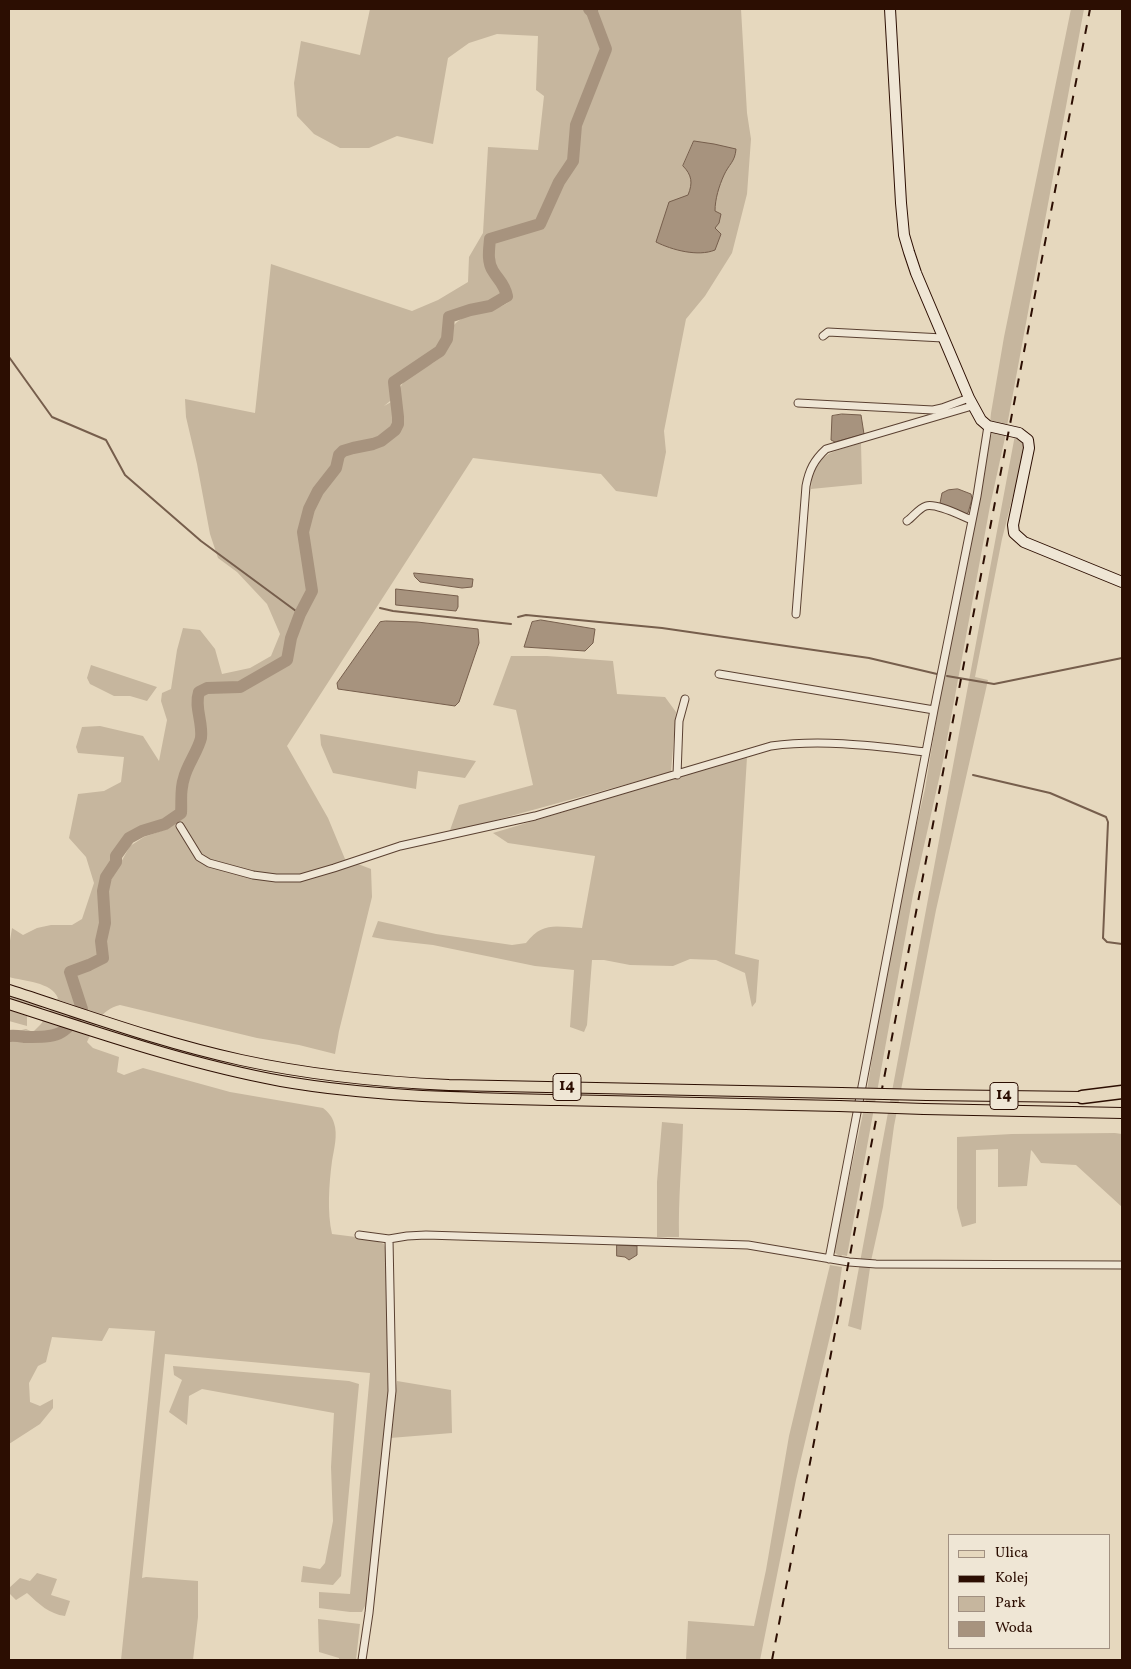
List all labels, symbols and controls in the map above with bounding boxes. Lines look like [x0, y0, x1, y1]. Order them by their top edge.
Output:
road number: 14 [553, 1074, 581, 1100]
road number: 14 [990, 1082, 1018, 1110]
legend [948, 1534, 1111, 1649]
text: Ulica [995, 1543, 1028, 1564]
text: Kolej [995, 1568, 1028, 1589]
text: Park [995, 1593, 1026, 1614]
text: Woda [995, 1618, 1033, 1639]

